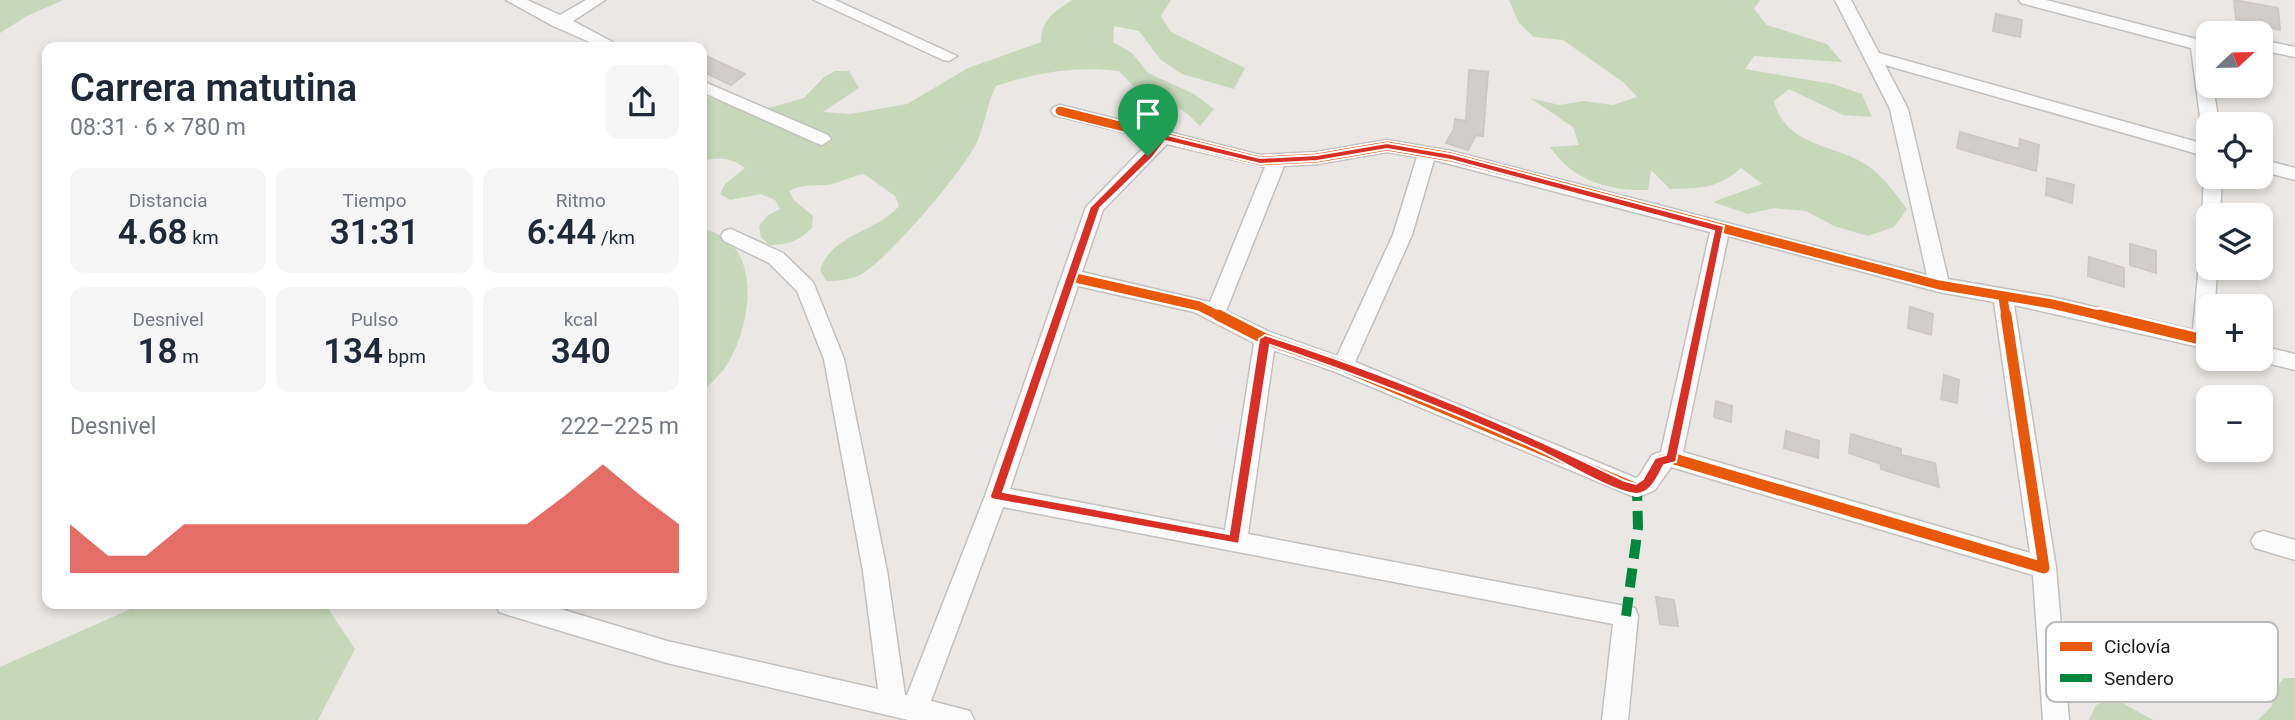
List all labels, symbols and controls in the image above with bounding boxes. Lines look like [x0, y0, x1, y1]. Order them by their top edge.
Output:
north arrow [2196, 21, 2273, 98]
map controls [2196, 21, 2273, 462]
button: share [605, 65, 679, 139]
text: Carrera matutina [70, 66, 357, 110]
pin [1118, 84, 1178, 156]
icon: arrive [1129, 95, 1167, 133]
button: locate [2196, 112, 2273, 189]
text: 08:31 · 6 × 780 m [70, 114, 246, 141]
text: Distancia [129, 189, 208, 212]
text: Tiempo [342, 189, 407, 212]
text: Ritmo [556, 189, 606, 212]
button: layers [2196, 203, 2273, 280]
text: 4.68 [118, 212, 188, 253]
text: 31:31 [330, 212, 419, 253]
text: 6:44 [527, 212, 596, 253]
text: km [188, 226, 219, 249]
text: /km [596, 226, 635, 249]
button: + [2196, 294, 2273, 371]
text: Desnivel [133, 308, 204, 331]
text: Pulso [351, 308, 398, 331]
text: kcal [564, 308, 598, 331]
text: 18 [137, 331, 177, 372]
text: 134 [323, 331, 383, 372]
text: 340 [551, 331, 611, 372]
text: m [177, 345, 199, 368]
text: bpm [383, 345, 426, 368]
button: − [2196, 385, 2273, 462]
text: Desnivel [70, 413, 156, 440]
text: 222–225 m [560, 413, 679, 440]
legend [2046, 622, 2278, 702]
text: Ciclovía [2104, 635, 2171, 658]
text: Sendero [2104, 667, 2174, 690]

